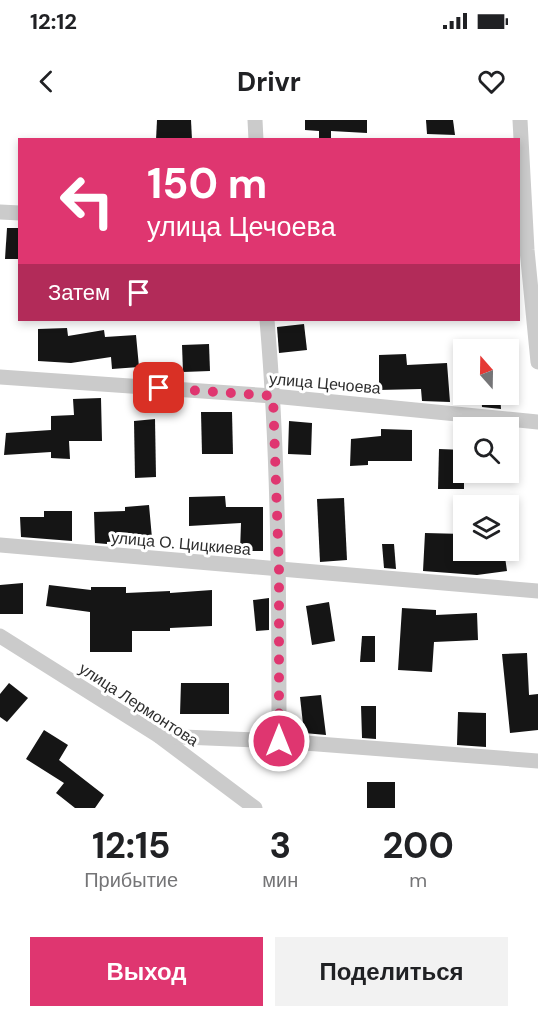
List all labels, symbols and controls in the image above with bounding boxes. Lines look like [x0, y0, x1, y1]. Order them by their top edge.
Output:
text: 12:12 [30, 7, 77, 36]
text: Drivr [237, 64, 301, 99]
icon: back [30, 65, 63, 98]
icon: heart [475, 65, 508, 98]
text: 150 m [147, 156, 267, 211]
icon: left [48, 162, 126, 240]
text: улица Цечоева [147, 209, 336, 244]
icon: arrive [122, 276, 155, 309]
text: Затем [48, 278, 110, 307]
north arrow [453, 339, 519, 405]
map controls [453, 339, 519, 561]
pin [133, 362, 184, 413]
street label: улица Цечоева [268, 368, 382, 399]
icon: arrive [142, 371, 175, 404]
button: search [453, 417, 519, 483]
button: layers [453, 495, 519, 561]
street label: улица О. Цицкиева [110, 527, 252, 560]
street label: улица Лермонтова [75, 658, 203, 751]
position arrow [247, 709, 311, 773]
text: 12:15 [92, 822, 170, 869]
text: 3 [269, 822, 291, 869]
text: 200 [383, 822, 454, 869]
text: Прибытие [84, 867, 178, 893]
text: мин [262, 867, 298, 893]
text: m [409, 867, 427, 893]
button: Выход [30, 937, 263, 1006]
button: Поделиться [275, 937, 508, 1006]

